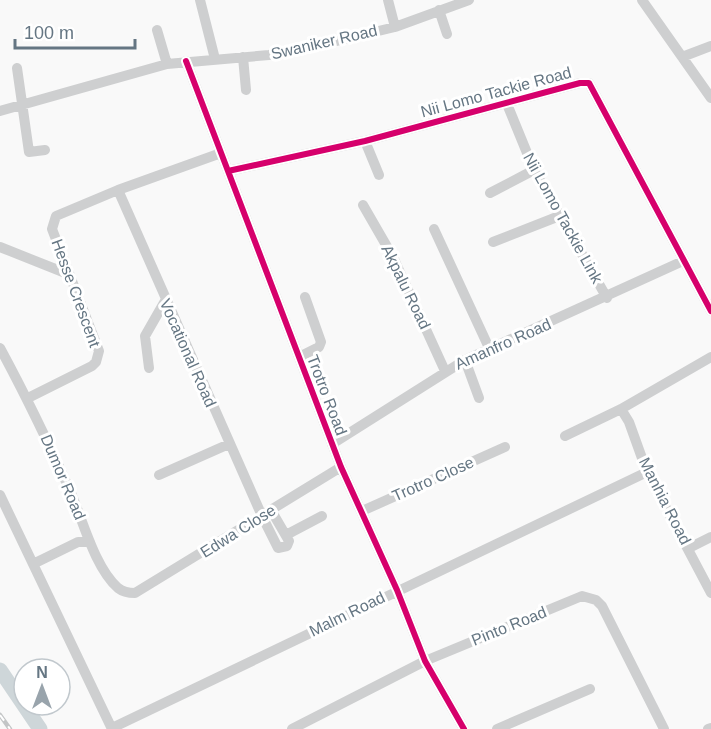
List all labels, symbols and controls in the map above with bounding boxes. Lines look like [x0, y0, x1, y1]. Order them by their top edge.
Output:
scale bar [15, 12, 135, 50]
street label: Swaniker Road [269, 22, 379, 62]
text: 100 m [24, 23, 74, 43]
street label: Nii Lomo Tackie Road [419, 64, 573, 120]
street label: Nii Lomo Tackie Link [520, 150, 606, 287]
street label: Hesse Crescent [49, 237, 104, 350]
street label: Akpalu Road [378, 242, 434, 332]
street label: Vocational Road [157, 296, 219, 410]
street label: Amanfro Road [452, 315, 554, 373]
street label: Trotro Road [304, 352, 350, 438]
street label: Dumor Road [37, 432, 89, 522]
street label: Trotro Close [390, 453, 476, 505]
street label: Manhia Road [636, 455, 694, 547]
street label: Edwa Close [197, 501, 279, 561]
street label: Malm Road [307, 588, 387, 640]
street label: Pinto Road [469, 603, 549, 649]
north arrow [12, 657, 72, 717]
text: N [36, 664, 48, 681]

